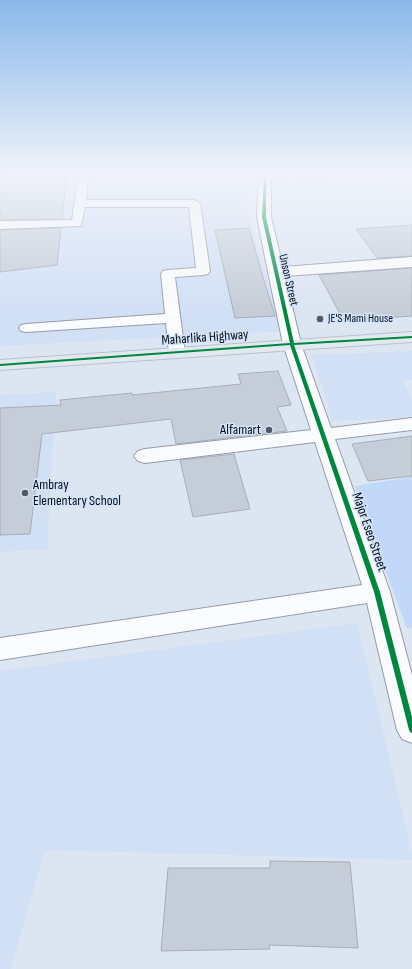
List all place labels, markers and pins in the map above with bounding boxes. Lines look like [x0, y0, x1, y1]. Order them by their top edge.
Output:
place label: JE'S Mami House [328, 312, 393, 326]
marker: JE'S Mami House [315, 314, 325, 324]
place label: Alfamart [220, 422, 261, 438]
marker: Alfamart [264, 425, 274, 435]
place label: Ambray Elementary School [33, 477, 121, 510]
marker: Ambray Elementary School [20, 488, 30, 498]

